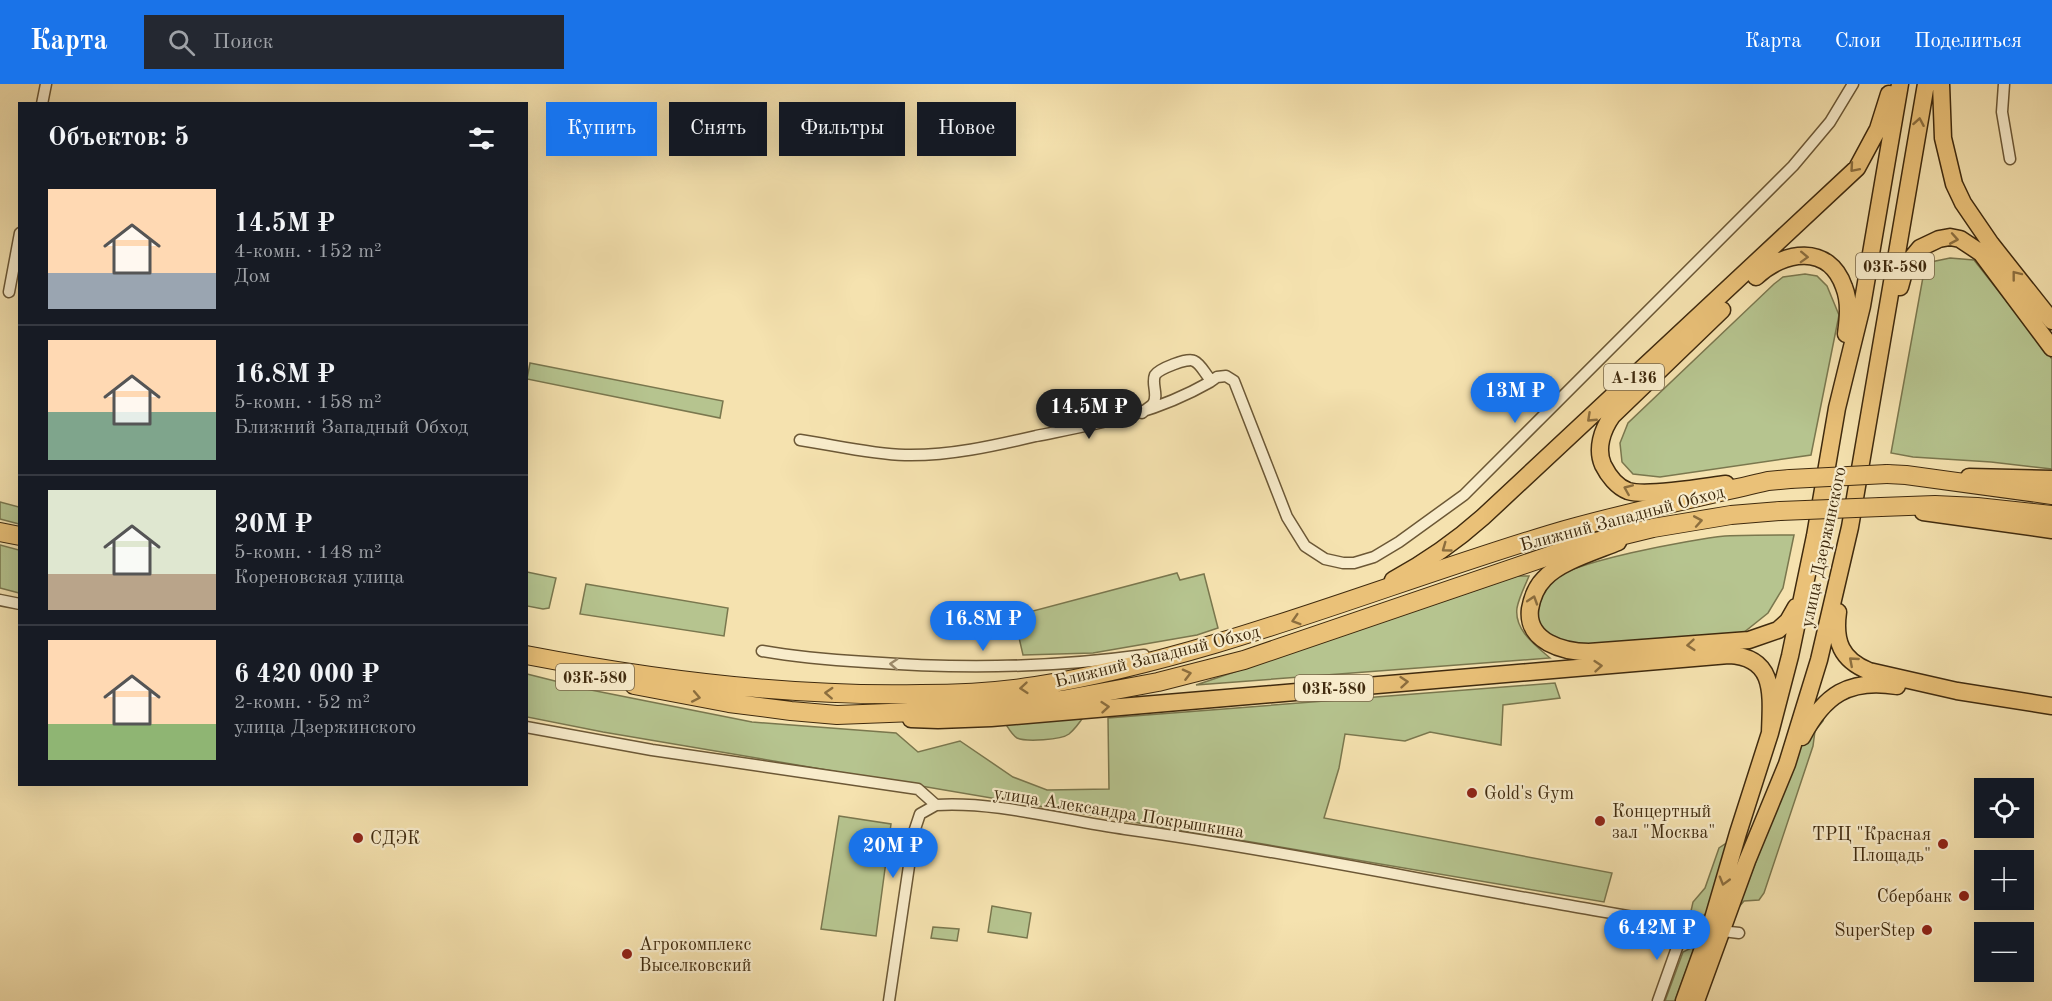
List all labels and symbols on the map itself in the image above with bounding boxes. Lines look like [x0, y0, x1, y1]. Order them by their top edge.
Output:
one-way arrow [1912, 117, 1925, 127]
one-way arrow [1851, 162, 1862, 173]
one-way arrow [1950, 233, 1959, 245]
one-way arrow [1799, 250, 1808, 263]
road number: 03К-580 [1856, 253, 1934, 279]
one-way arrow [2012, 271, 2023, 282]
road number: А-136 [1604, 364, 1664, 390]
pin: 13M ₽ [1473, 373, 1557, 424]
pin: 14.5M ₽ [1034, 389, 1144, 440]
one-way arrow [1587, 411, 1597, 422]
street label: улица Дзержинского [1798, 465, 1850, 629]
street label: Ближний Западный Обход [1518, 483, 1726, 555]
one-way arrow [1623, 484, 1634, 496]
one-way arrow [1694, 515, 1703, 527]
one-way arrow [1441, 541, 1452, 552]
one-way arrow [1526, 595, 1539, 606]
pin: 16.8M ₽ [928, 601, 1038, 652]
one-way arrow [1291, 613, 1302, 625]
street label: Ближний Западный Обход [1053, 623, 1262, 691]
one-way arrow [1686, 638, 1695, 651]
one-way arrow [1849, 657, 1860, 668]
one-way arrow [890, 658, 899, 671]
one-way arrow [1594, 660, 1603, 673]
road number: 03К-580 [556, 664, 634, 690]
one-way arrow [1181, 669, 1191, 682]
road number: 03К-580 [1295, 675, 1373, 701]
one-way arrow [1400, 676, 1409, 689]
one-way arrow [1019, 681, 1028, 694]
one-way arrow [824, 687, 833, 700]
one-way arrow [691, 690, 701, 703]
one-way arrow [1101, 701, 1110, 714]
street label: улица Александра Покрышкина [992, 784, 1246, 842]
place label: Gold's Gym [1484, 785, 1574, 803]
marker: Gold's Gym [1465, 786, 1479, 800]
place label: Концертный зал "Москва" [1612, 803, 1715, 842]
marker: Концертный зал "Москва" [1593, 814, 1607, 828]
place label: ТРЦ "Красная Площадь" [1812, 826, 1931, 865]
pin: 20M ₽ [851, 828, 935, 879]
place label: СДЭК [370, 830, 420, 848]
marker: СДЭК [351, 831, 365, 845]
marker: ТРЦ "Красная Площадь" [1936, 837, 1950, 851]
one-way arrow [1719, 875, 1731, 886]
place label: Сбербанк [1877, 888, 1952, 906]
marker: Сбербанк [1957, 889, 1971, 903]
pin: 6.42M ₽ [1602, 910, 1712, 961]
place label: SuperStep [1834, 922, 1915, 940]
marker: SuperStep [1920, 923, 1934, 937]
place label: Агрокомплекс Выселковский [639, 936, 751, 975]
marker: Агрокомплекс Выселковский [620, 947, 634, 961]

